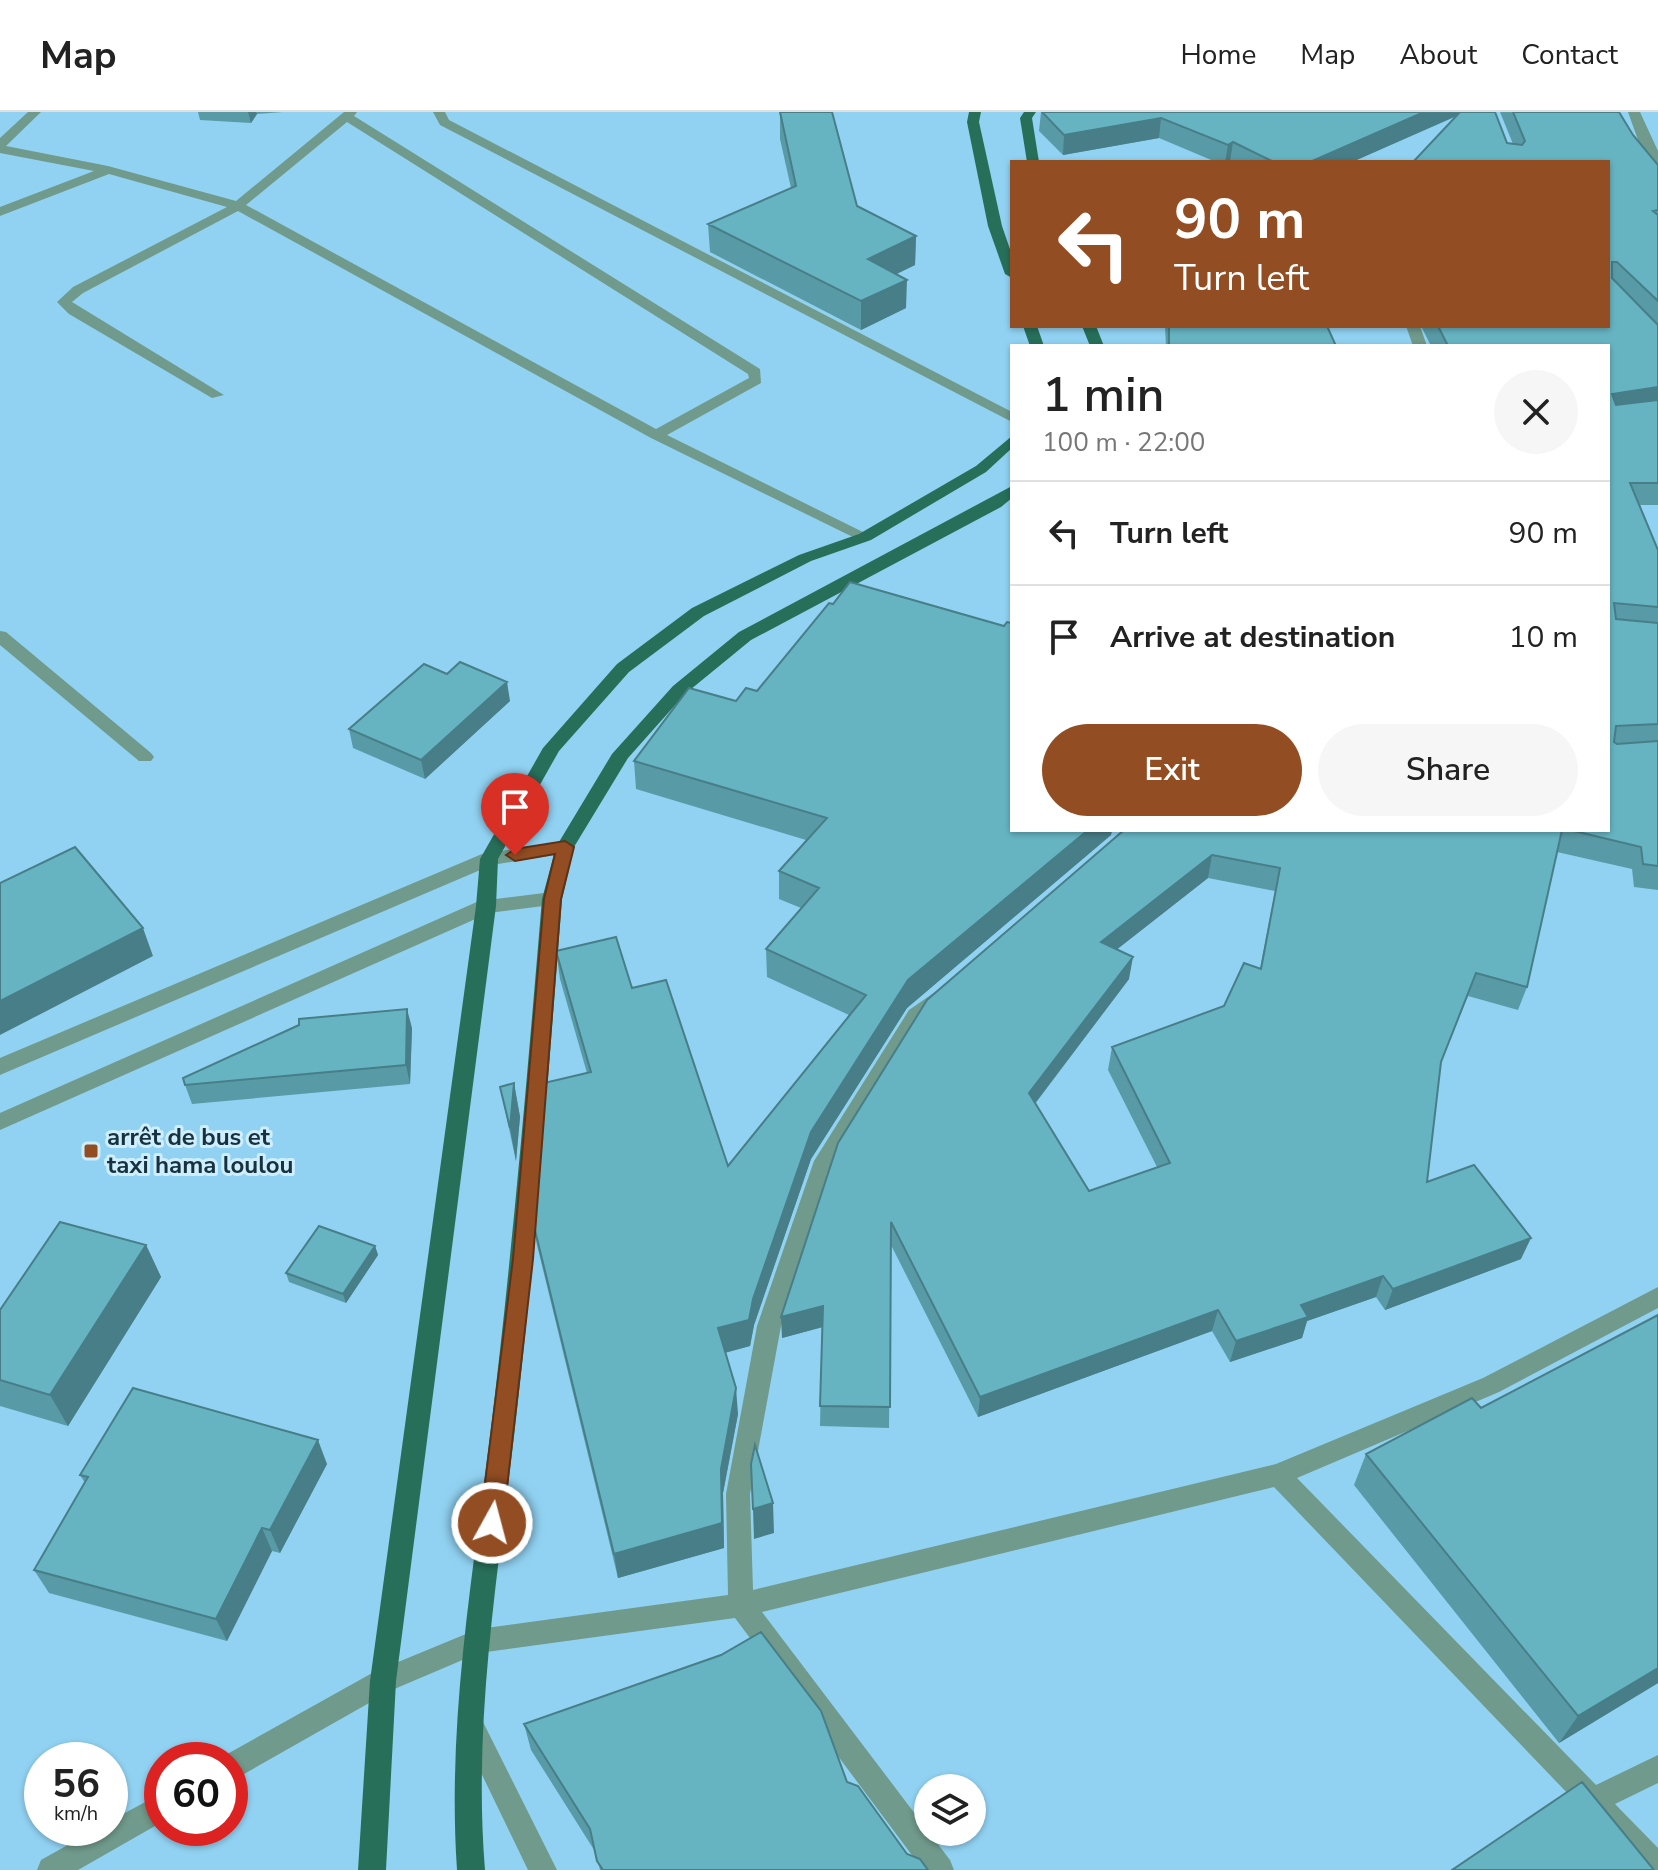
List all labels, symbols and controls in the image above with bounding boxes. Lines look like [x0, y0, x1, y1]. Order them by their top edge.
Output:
text: Map [40, 30, 117, 81]
text: Home [1181, 36, 1256, 74]
text: Map [1300, 36, 1355, 74]
text: About [1399, 36, 1477, 74]
text: Contact [1521, 36, 1618, 74]
text: 90 m [1174, 181, 1305, 258]
icon: left [1042, 192, 1146, 296]
text: Turn left [1174, 254, 1309, 303]
text: 1 min [1042, 362, 1164, 428]
button: close [1494, 370, 1578, 454]
text: 100 m · 22:00 [1042, 425, 1205, 460]
icon: left [1042, 511, 1086, 555]
text: Turn left [1110, 513, 1228, 554]
text: 90 m [1509, 513, 1578, 554]
icon: arrive [1042, 615, 1086, 659]
text: Arrive at destination [1110, 617, 1395, 658]
text: 10 m [1509, 617, 1578, 658]
button: Exit [1042, 724, 1302, 816]
button: Share [1318, 724, 1578, 816]
pin [481, 773, 549, 855]
icon: arrive [493, 785, 537, 829]
place label: arrêt de bus et taxi hama loulou [107, 1121, 293, 1181]
marker: arrêt de bus et taxi hama loulou [82, 1142, 100, 1160]
position arrow [450, 1481, 534, 1565]
speed limit sign: 60 [144, 1742, 248, 1846]
text: 56 [52, 1757, 100, 1811]
map controls [914, 1774, 986, 1846]
button: layers [914, 1774, 986, 1846]
text: km/h [54, 1800, 98, 1827]

